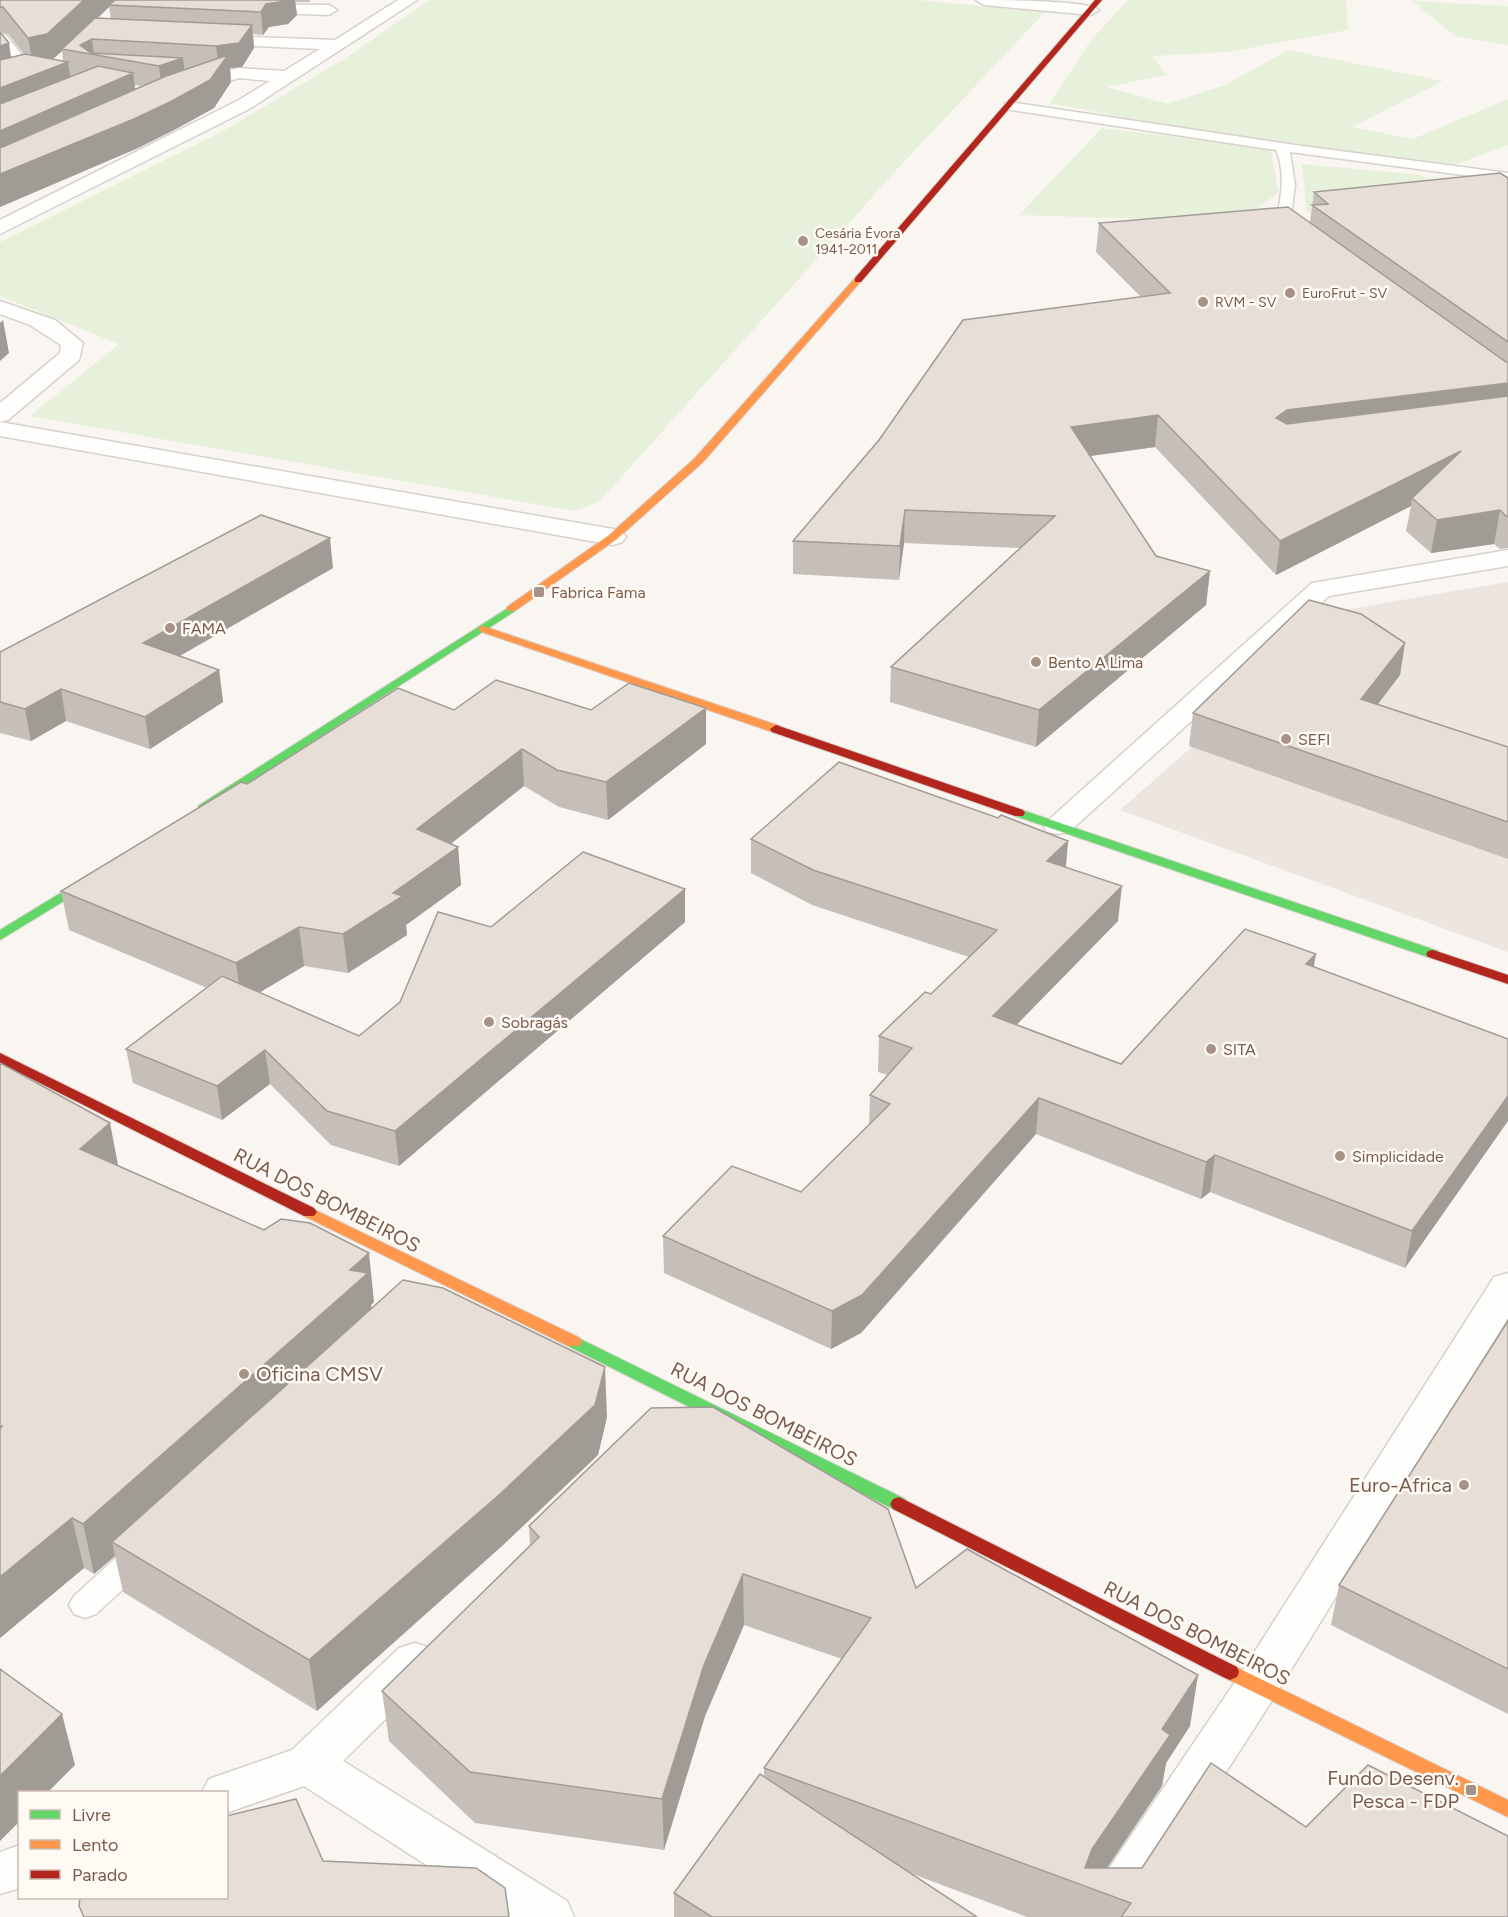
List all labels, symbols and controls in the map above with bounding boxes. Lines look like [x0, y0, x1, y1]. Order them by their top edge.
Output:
place label: Cesária Évora 1941-2011 [815, 225, 900, 258]
marker: Cesária Évora 1941-2011 [796, 234, 810, 248]
place label: EuroFrut - SV [1302, 285, 1388, 302]
marker: EuroFrut - SV [1283, 286, 1297, 300]
place label: RVM - SV [1215, 294, 1277, 311]
marker: RVM - SV [1196, 295, 1210, 309]
place label: Fabrica Fama [551, 583, 646, 602]
marker: Fabrica Fama [532, 585, 546, 599]
place label: FAMA [182, 619, 226, 638]
marker: FAMA [163, 621, 177, 635]
place label: Bento A Lima [1048, 653, 1143, 672]
marker: Bento A Lima [1029, 655, 1043, 669]
place label: SEFI [1298, 730, 1330, 749]
marker: SEFI [1279, 732, 1293, 746]
place label: Sobragás [501, 1013, 568, 1032]
marker: Sobragás [482, 1015, 496, 1029]
place label: SITA [1223, 1040, 1256, 1059]
marker: SITA [1204, 1042, 1218, 1056]
street label: RUA DOS BOMBEIROS [230, 1143, 424, 1257]
place label: Simplicidade [1352, 1147, 1444, 1166]
marker: Simplicidade [1333, 1149, 1347, 1163]
street label: RUA DOS BOMBEIROS [667, 1357, 861, 1471]
place label: Oficina CMSV [256, 1362, 383, 1386]
marker: Oficina CMSV [237, 1367, 251, 1381]
place label: Euro-Africa [1349, 1473, 1452, 1497]
marker: Euro-Africa [1457, 1478, 1471, 1492]
street label: RUA DOS BOMBEIROS [1100, 1576, 1294, 1690]
place label: Fundo Desenv. Pesca - FDP [1327, 1766, 1459, 1813]
marker: Fundo Desenv. Pesca - FDP [1464, 1783, 1478, 1797]
legend [18, 1791, 228, 1899]
text: Livre [72, 1804, 111, 1826]
text: Lento [72, 1834, 118, 1856]
text: Parado [72, 1864, 128, 1886]

